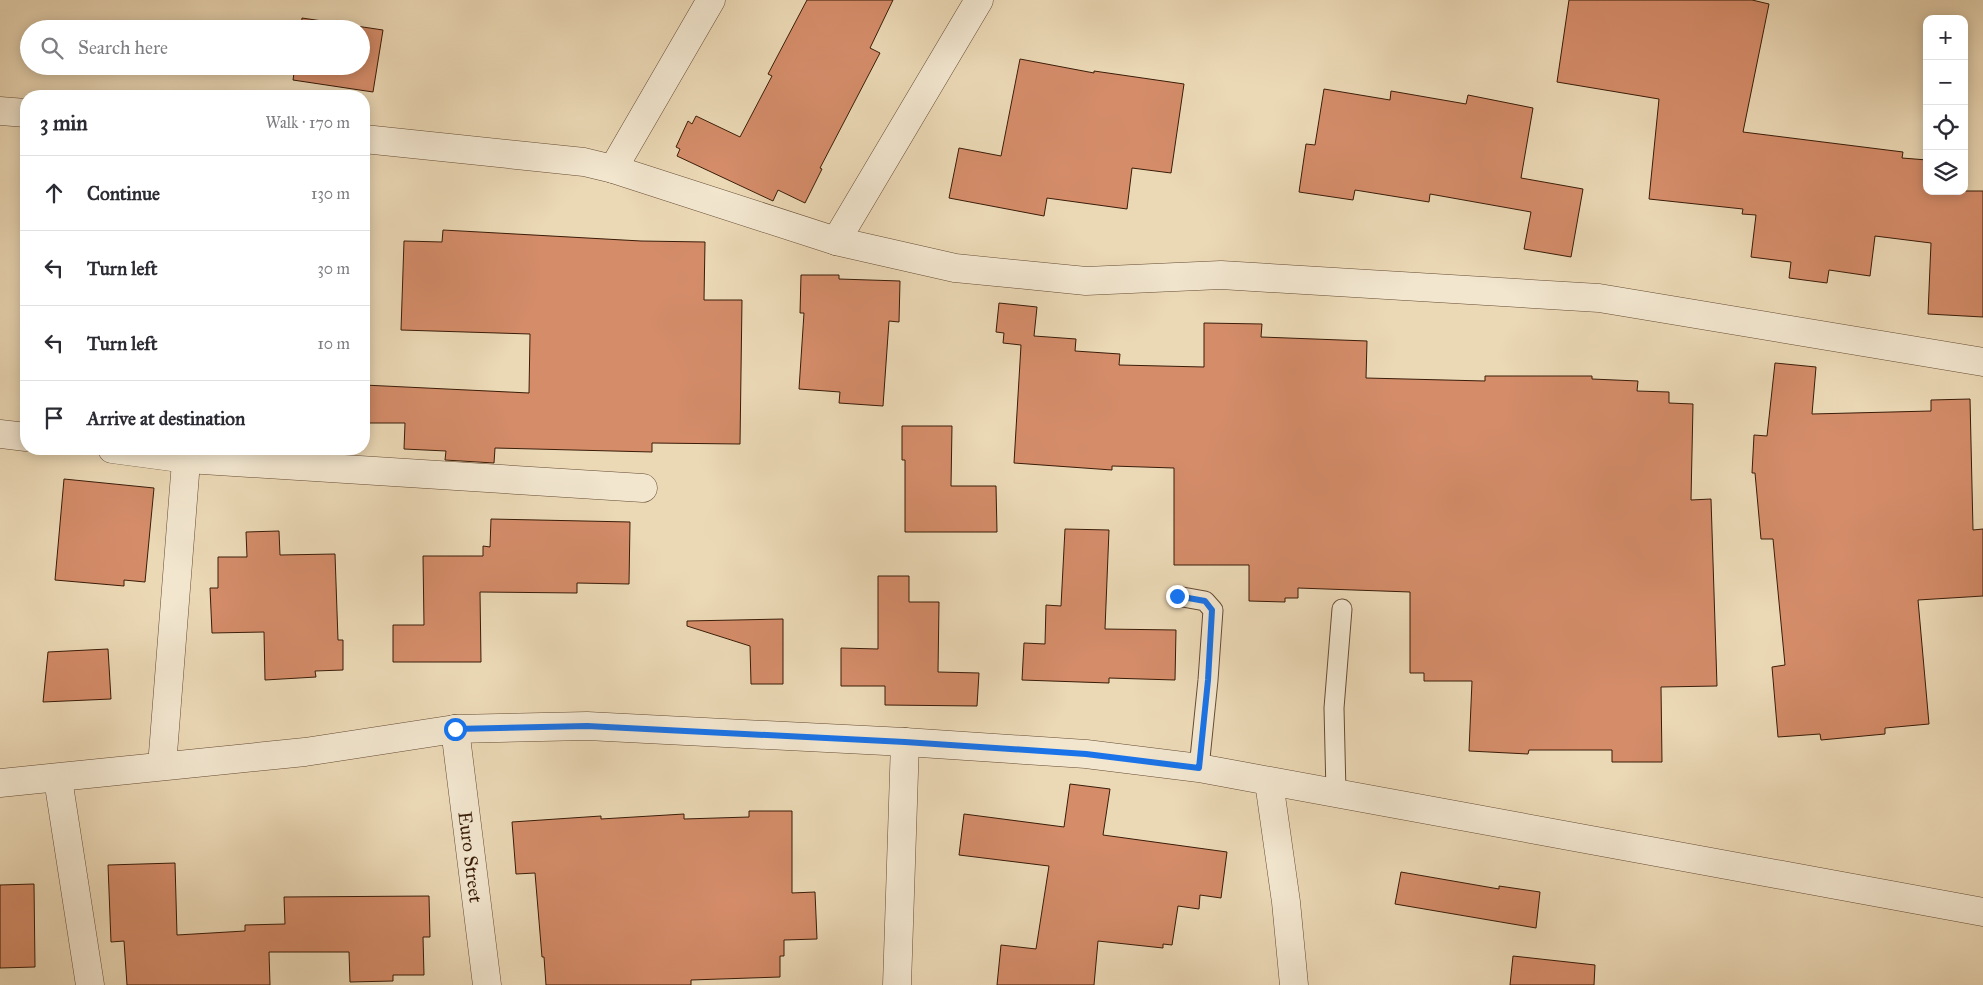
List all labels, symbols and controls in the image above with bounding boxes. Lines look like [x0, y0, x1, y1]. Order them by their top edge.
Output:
map controls [1923, 15, 1968, 195]
button: + [1923, 15, 1968, 60]
search box [20, 20, 370, 75]
icon: search [38, 34, 66, 62]
text: Search here [78, 36, 168, 59]
button: − [1923, 60, 1968, 105]
button: locate [1923, 105, 1968, 150]
text: 3 min [40, 110, 88, 136]
text: Walk · 170 m [266, 113, 350, 132]
button: layers [1923, 150, 1968, 195]
icon: ahead [40, 179, 68, 207]
text: Continue [87, 182, 160, 205]
text: 130 m [311, 184, 350, 203]
icon: left [40, 254, 68, 282]
text: Turn left [87, 257, 157, 280]
text: 30 m [317, 259, 350, 278]
icon: left [40, 329, 68, 357]
text: Turn left [87, 332, 157, 355]
text: 10 m [318, 334, 350, 353]
icon: arrive [40, 404, 68, 432]
text: Arrive at destination [87, 407, 245, 430]
route end [1166, 585, 1189, 608]
route start [444, 718, 467, 741]
street label: Euro Street [454, 810, 488, 904]

